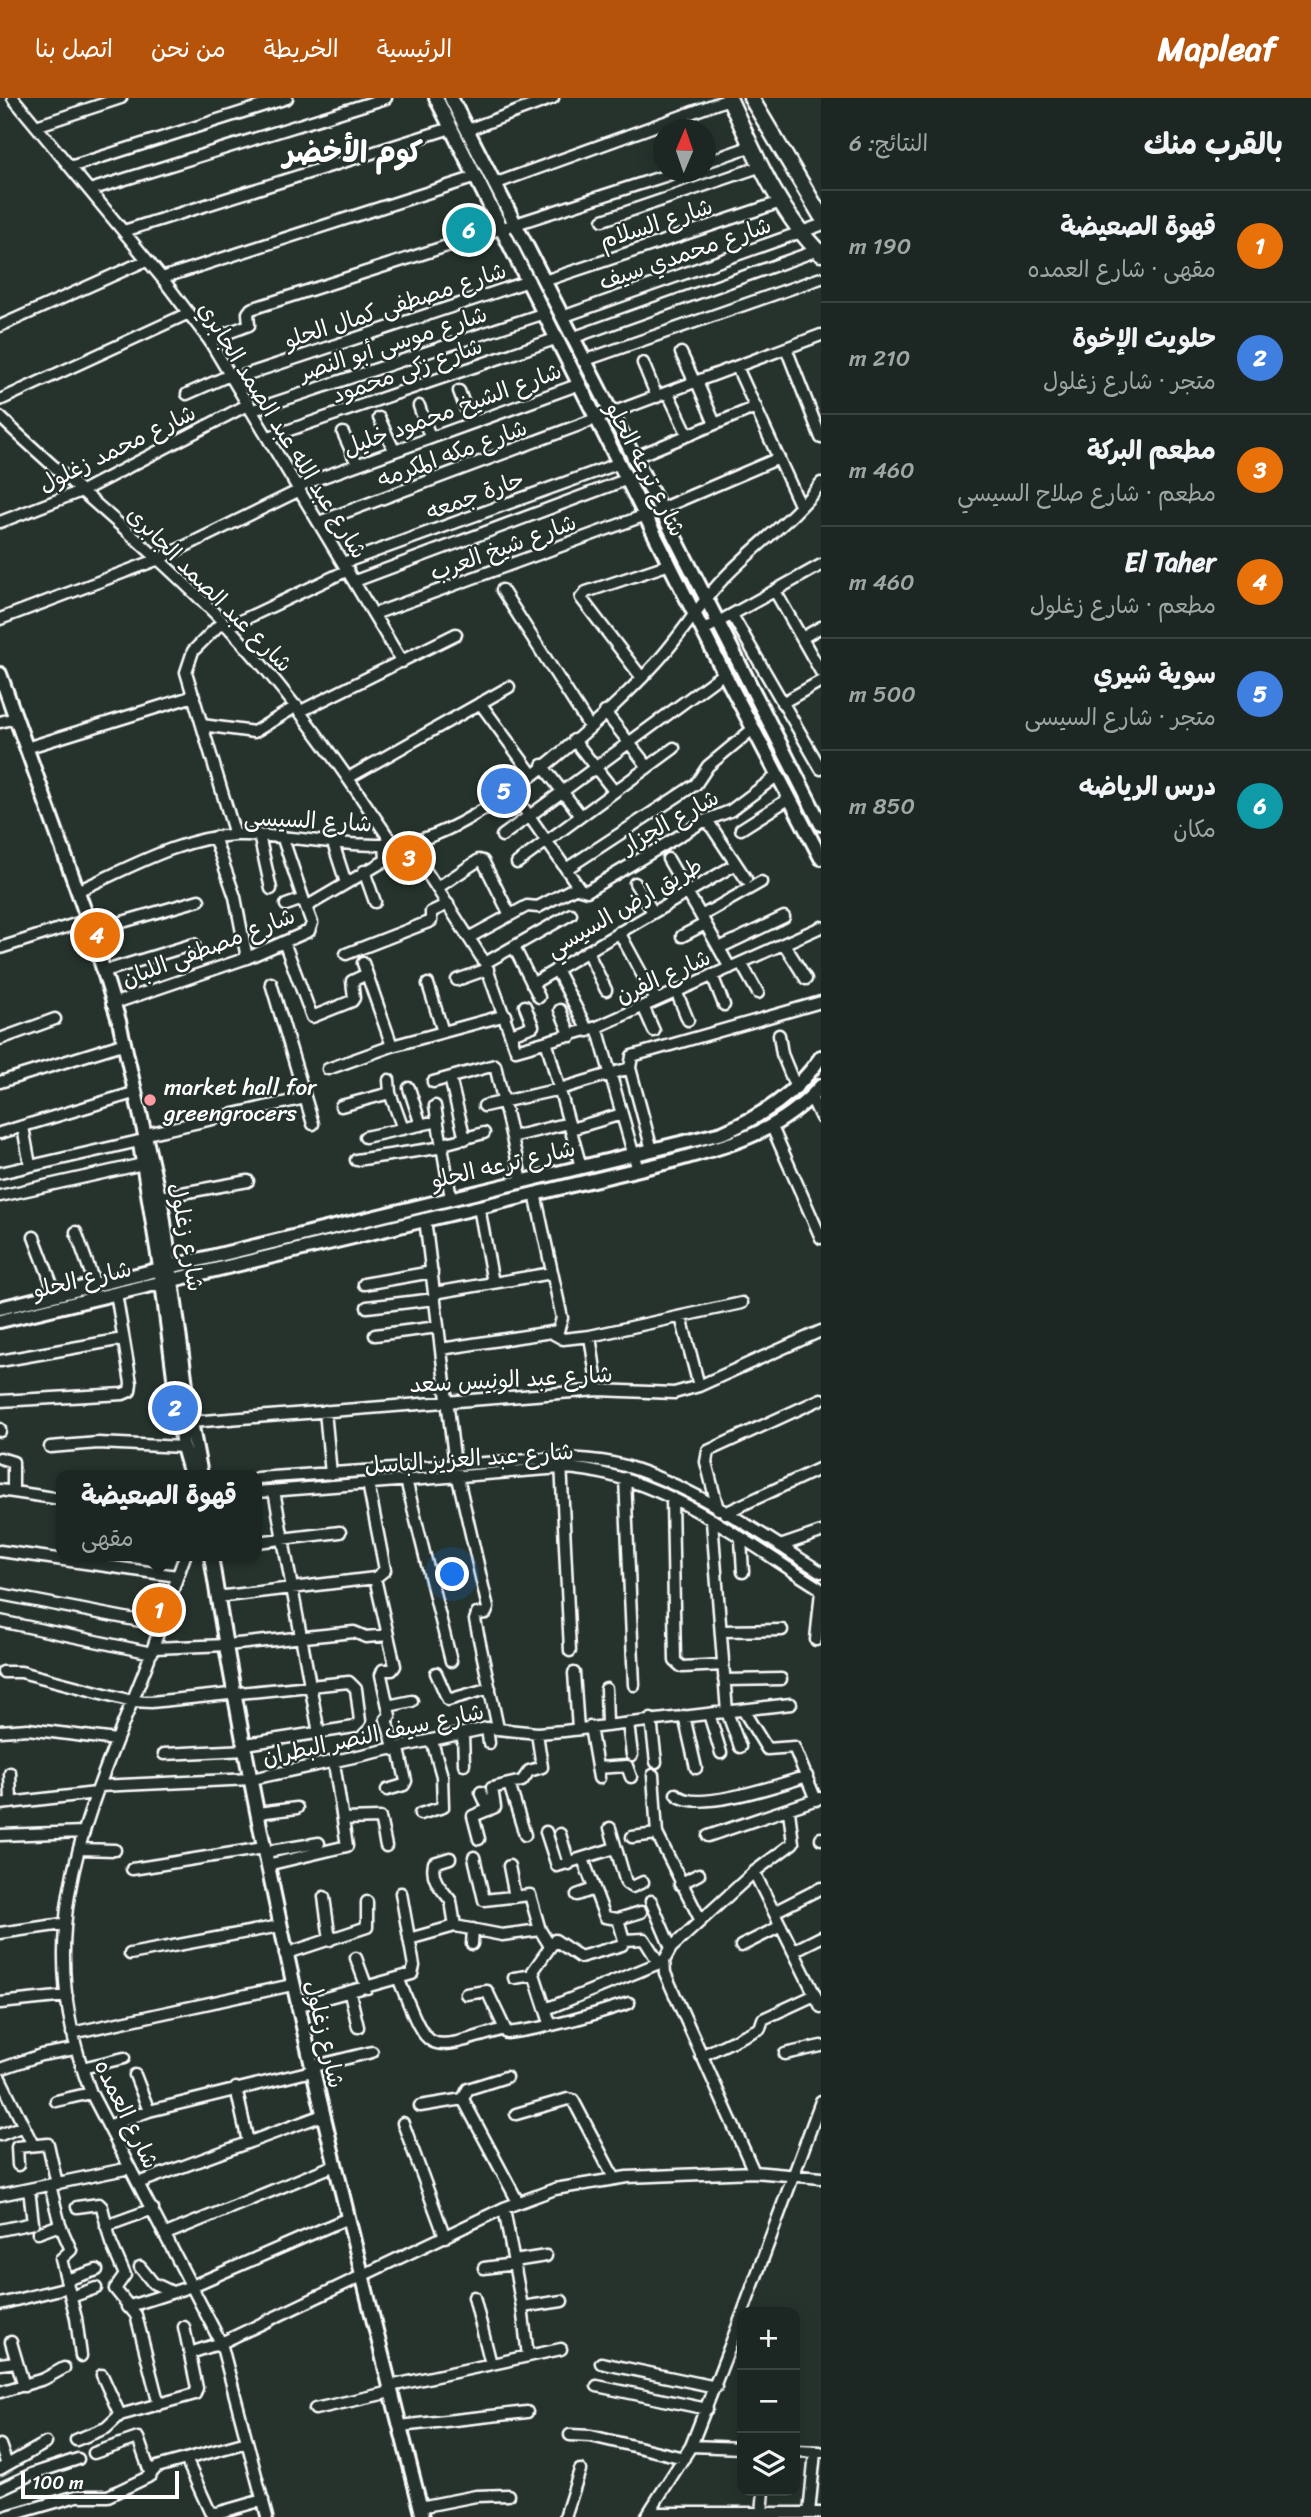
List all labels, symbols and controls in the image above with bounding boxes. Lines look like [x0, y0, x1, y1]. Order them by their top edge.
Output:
text: Mapleaf [1158, 20, 1276, 78]
text: اتصل بنا [35, 28, 113, 70]
text: من نحن [151, 28, 226, 70]
text: الخريطة [264, 28, 339, 70]
text: الرئيسية [377, 28, 452, 70]
text: بالقرب منك [1144, 117, 1283, 171]
north arrow [653, 119, 716, 182]
text: النتائج: 6 [849, 123, 928, 164]
district label: كوم الأخضر [280, 125, 424, 179]
street label: شارع السلام [594, 186, 718, 261]
text: قهوة الصعيضة [1060, 203, 1216, 249]
pin: 6 [446, 204, 492, 256]
street label: شارع محمدي سيف [593, 205, 777, 302]
text: 190 m [849, 226, 911, 267]
text: 1 [1255, 226, 1265, 267]
text: مقهى · شارع العمده [1027, 249, 1216, 290]
street label: شارع مصطفى كمال الحلو [277, 250, 512, 361]
street label: شارع عبد الله عبد الصمد الجابري [186, 293, 379, 567]
street label: شارع موسى أبو النصر [292, 294, 493, 394]
text: حلويت الإخوة [1072, 315, 1216, 361]
street label: شارع زكى محمود [326, 325, 488, 416]
text: 210 m [849, 338, 910, 379]
text: 2 [1253, 338, 1267, 379]
street label: شارع الشيخ محمود خليل [337, 351, 568, 468]
text: متجر · شارع زغلول [1043, 361, 1216, 402]
street label: شارع محمد زغلول [31, 392, 203, 504]
street label: شارع ترعه الحلو [593, 393, 697, 544]
street label: شارع مكه المكرمه [371, 407, 533, 500]
text: مطعم البركة [1087, 427, 1216, 473]
text: 460 m [849, 450, 915, 491]
text: 3 [1254, 450, 1266, 491]
street label: حارة جمعه [420, 459, 530, 532]
text: مطعم · شارع صلاح السيسي [957, 473, 1216, 514]
street label: شارع عبد الصمد الجابرى [116, 496, 303, 683]
street label: شارع شيخ العرب [424, 502, 582, 593]
text: El Taher [1125, 539, 1216, 585]
text: 460 m [849, 562, 915, 603]
text: 4 [1253, 562, 1267, 603]
text: مطعم · شارع زغلول [1030, 585, 1216, 626]
text: سوية شيري [1093, 651, 1216, 697]
text: 500 m [849, 674, 916, 715]
text: 5 [1253, 674, 1267, 715]
text: متجر · شارع السيسى [1025, 697, 1216, 738]
text: درس الرياضه [1079, 763, 1216, 809]
pin: 5 [481, 765, 527, 817]
street label: شارع الجزار [612, 778, 727, 866]
text: 850 m [849, 786, 915, 827]
text: 6 [1253, 786, 1267, 827]
street label: شارع السيسى [243, 797, 373, 844]
text: مكان [1173, 809, 1216, 850]
pin: 3 [386, 832, 432, 884]
street label: طريق ارض السيسي [538, 846, 711, 969]
street label: شارع مصطفى اللبان [115, 895, 301, 999]
pin: 4 [74, 909, 120, 961]
street label: شارع الفرن [609, 937, 718, 1016]
place label: market hall for greengrocers [162, 1067, 318, 1134]
marker: market hall for greengrocers [142, 1092, 158, 1108]
street label: شارع ترعه الحلو [426, 1128, 580, 1201]
street label: شارع زغلول [157, 1179, 216, 1295]
street label: شارع الحلو [28, 1248, 136, 1311]
street label: شارع عبد الونيس سعد [408, 1354, 614, 1405]
pin: 2 [152, 1382, 198, 1434]
street label: شارع عبد العزيز الباسل [363, 1431, 575, 1486]
popup [56, 1470, 262, 1561]
text: قهوة الصعيضة [81, 1472, 237, 1518]
text: مقهى [81, 1518, 134, 1559]
your location [435, 1557, 469, 1591]
pin: 1 [136, 1584, 182, 1636]
street label: شارع سيف النصر البطران [258, 1691, 488, 1778]
street label: شارع زغلول [292, 1976, 357, 2092]
street label: شارع العمده [82, 2052, 171, 2176]
map controls [737, 2307, 800, 2496]
button: + [737, 2307, 800, 2370]
button: − [737, 2370, 800, 2433]
button: layers [737, 2433, 800, 2496]
text: 100 m [32, 2466, 84, 2499]
scale bar [21, 2468, 178, 2500]

